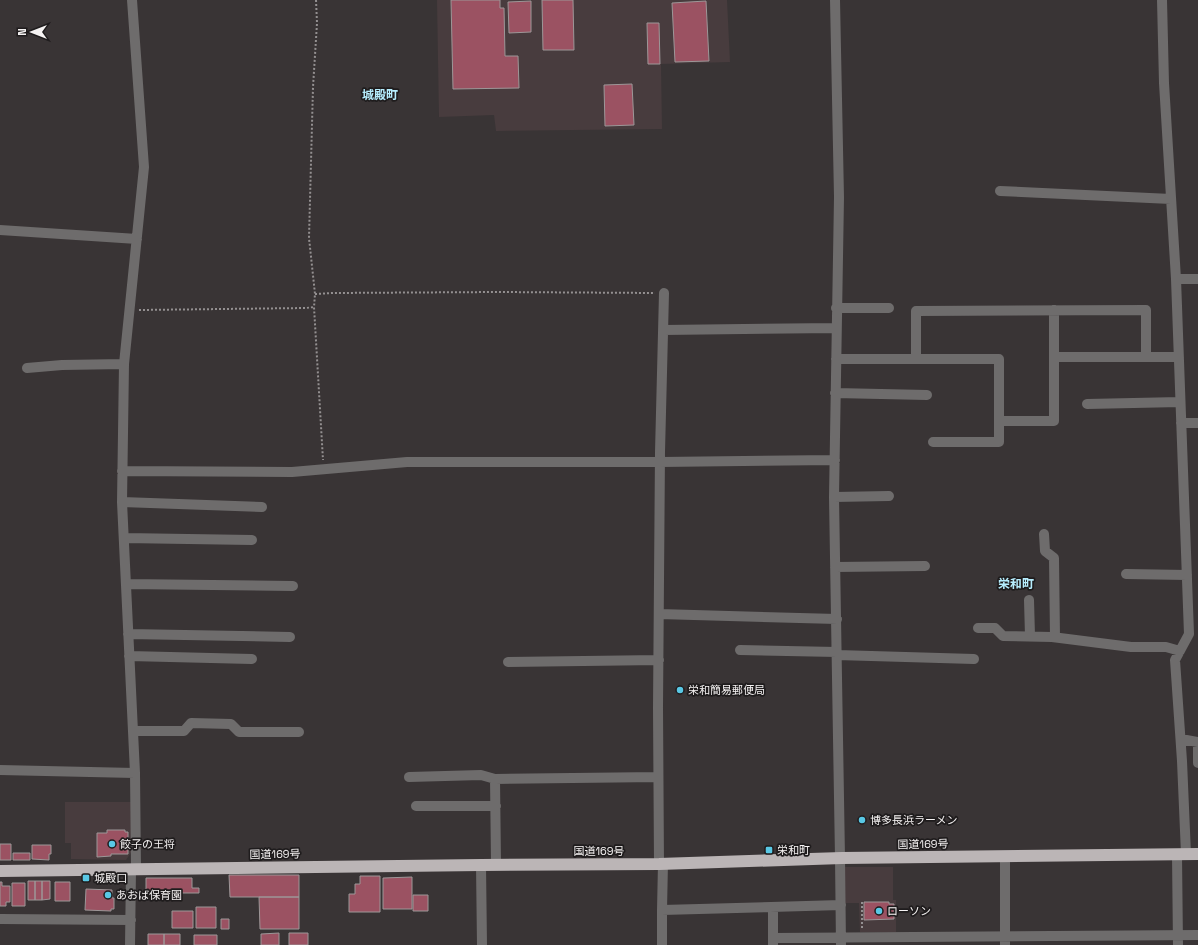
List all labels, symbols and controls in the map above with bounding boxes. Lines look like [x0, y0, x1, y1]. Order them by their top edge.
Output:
north arrow [12, 12, 52, 52]
text: N [15, 28, 29, 36]
district label: 城殿町 [362, 87, 398, 103]
district label: 栄和町 [998, 576, 1034, 592]
place label: 栄和簡易郵便局 [688, 683, 765, 697]
marker: 栄和簡易郵便局 [675, 685, 685, 695]
place label: 博多長浜ラーメン [870, 813, 958, 827]
marker: 博多長浜ラーメン [857, 815, 867, 825]
place label: 餃子の王将 [120, 837, 175, 851]
street label: 国道169号 [897, 837, 949, 851]
marker: 餃子の王将 [107, 839, 117, 849]
place label: 栄和町 [777, 843, 810, 857]
street label: 国道169号 [573, 844, 625, 858]
marker: 栄和町 [764, 845, 774, 855]
street label: 国道169号 [249, 847, 301, 861]
place label: 城殿口 [94, 871, 127, 885]
marker: 城殿口 [81, 873, 91, 883]
place label: あおば保育園 [116, 888, 182, 902]
marker: あおば保育園 [103, 890, 113, 900]
place label: ローソン [887, 904, 931, 918]
marker: ローソン [874, 906, 884, 916]

